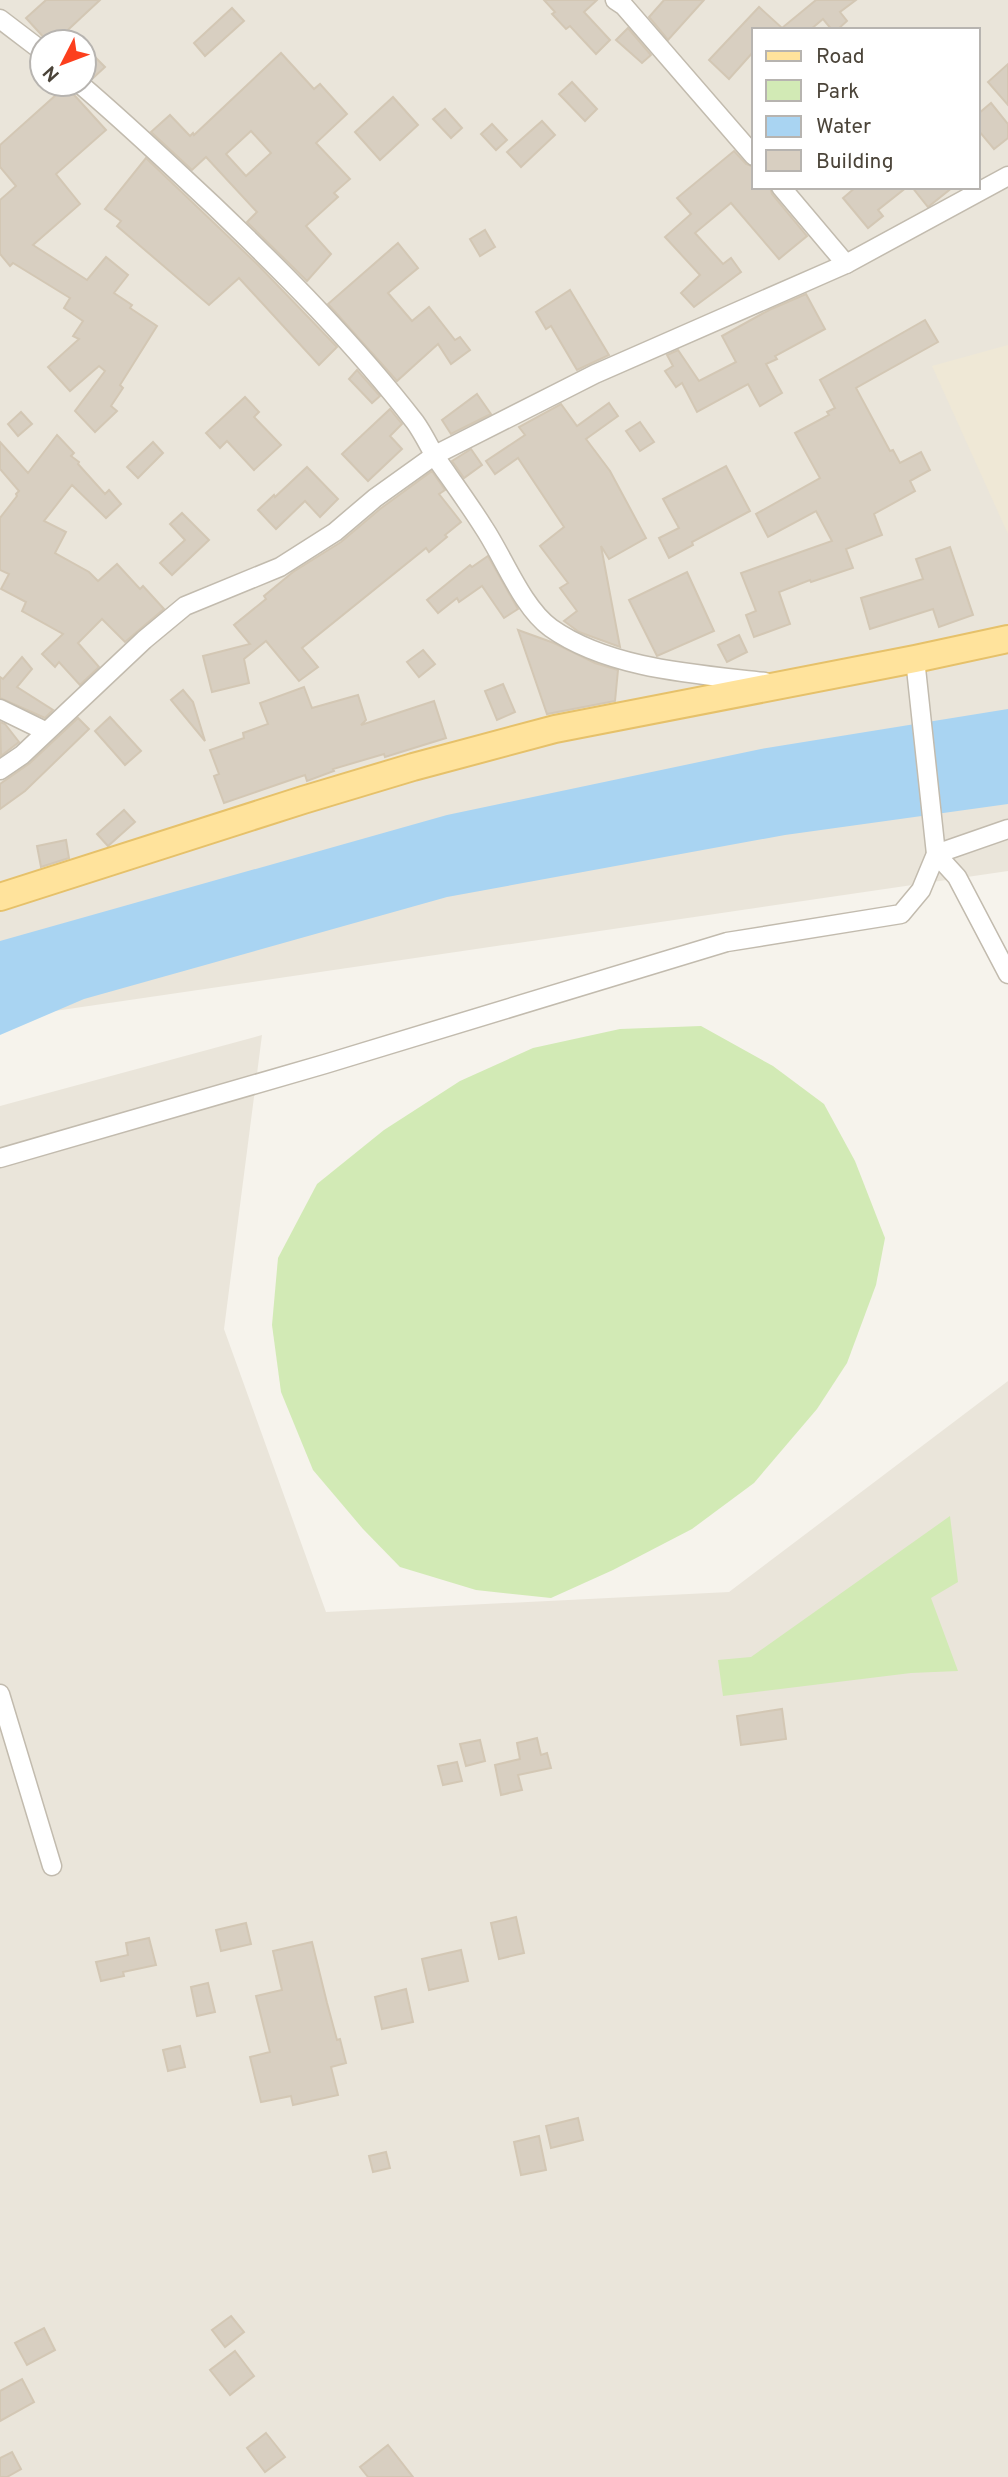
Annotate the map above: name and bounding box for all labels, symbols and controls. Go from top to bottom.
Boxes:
north arrow [28,28,98,98]
legend [752,28,980,189]
text: Road [816,44,865,71]
text: N [38,60,65,86]
text: Park [816,79,859,106]
text: Water [816,114,871,141]
text: Building [816,149,894,176]

